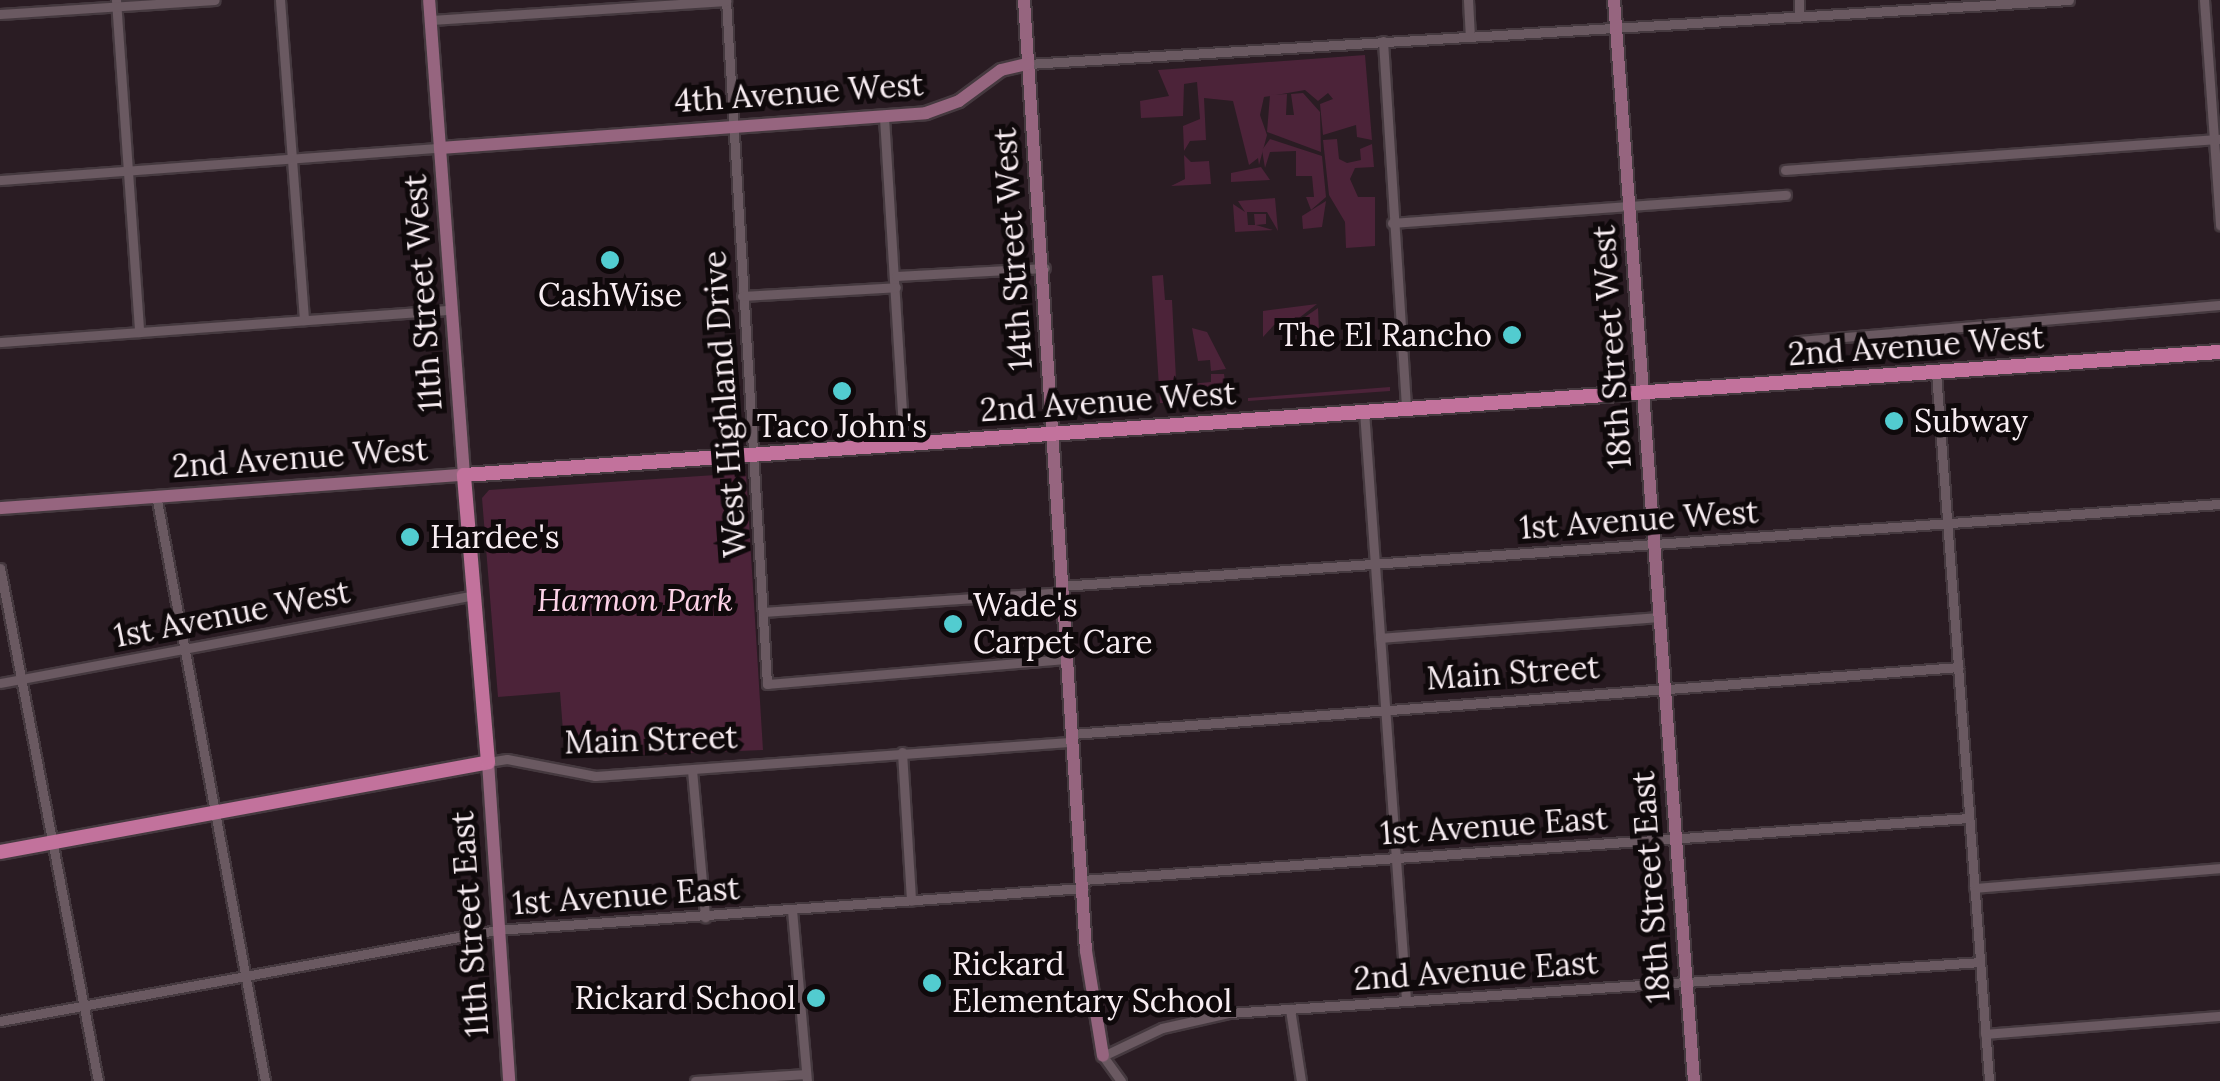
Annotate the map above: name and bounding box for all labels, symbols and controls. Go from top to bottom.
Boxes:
street label: 4th Avenue West [673,65,925,121]
street label: 14th Street West [985,126,1041,372]
street label: 11th Street West [396,173,450,413]
street label: 18th Street West [1584,224,1640,470]
marker: CashWise [599,249,621,271]
street label: West Highland Drive [695,249,755,559]
place label: CashWise [538,276,682,314]
place label: The El Rancho [1279,316,1492,354]
street label: 2nd Avenue West [1787,318,2045,374]
marker: The El Rancho [1501,324,1523,346]
street label: 2nd Avenue West [979,374,1237,430]
marker: Taco John's [831,380,853,402]
place label: Subway [1914,402,2028,440]
place label: Taco John's [757,407,927,445]
marker: Subway [1883,410,1905,432]
street label: 2nd Avenue West [171,430,429,486]
street label: 1st Avenue West [1518,492,1760,548]
place label: Hardee's [430,518,560,556]
marker: Hardee's [399,526,421,548]
street label: 1st Avenue West [111,572,353,656]
park label: Harmon Park [537,581,733,619]
place label: Wade's Carpet Care [973,587,1153,662]
marker: Wade's Carpet Care [942,613,964,635]
street label: Main Street [1425,648,1601,698]
street label: Main Street [564,718,738,762]
street label: 18th Street East [1624,770,1678,1004]
street label: 1st Avenue East [1379,799,1609,853]
street label: 11th Street East [443,810,497,1038]
street label: 1st Avenue East [511,869,741,923]
street label: 2nd Avenue East [1353,943,1599,999]
place label: Rickard Elementary School [952,946,1232,1021]
marker: Rickard Elementary School [921,972,943,994]
place label: Rickard School [575,979,796,1017]
marker: Rickard School [805,987,827,1009]

